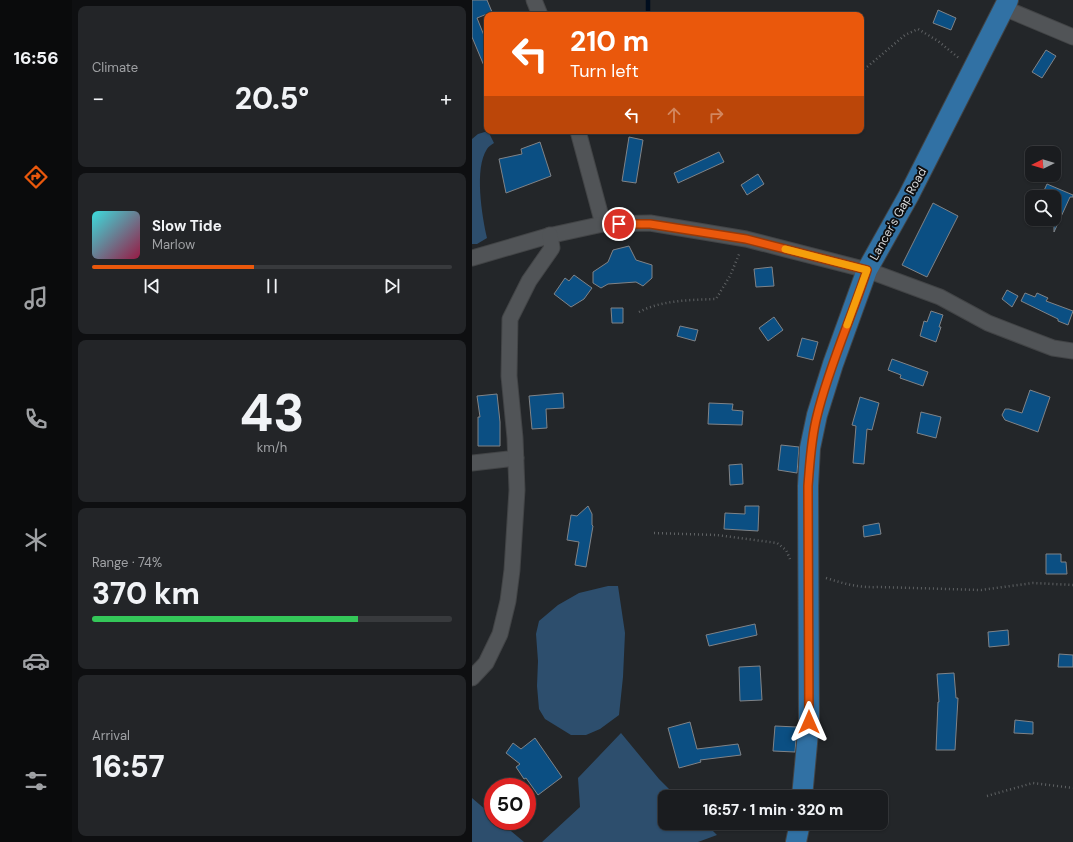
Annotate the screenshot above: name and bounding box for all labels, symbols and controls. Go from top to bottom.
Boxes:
text: 210 m [570,23,649,60]
icon: left [504,28,556,80]
text: 16:56 [13,46,59,70]
text: Climate [92,59,138,76]
text: Turn left [570,59,639,83]
text: 20.5° [235,79,309,118]
text: − [92,84,104,113]
text: + [440,84,452,113]
icon: left [621,104,643,126]
icon: ahead [663,104,685,126]
icon: right [705,104,727,126]
north arrow [1025,146,1061,182]
map controls [1025,146,1061,226]
icon: directions [22,163,50,191]
street label: Lancer's Gap Road [866,165,930,263]
button: search [1025,190,1061,226]
pin [602,207,636,241]
icon: arrive [608,213,630,235]
text: Slow Tide [152,216,222,236]
text: Marlow [152,236,195,253]
icon: previous [141,275,163,297]
icon: pause [261,275,283,297]
icon: next [381,275,403,297]
icon: music [22,284,50,312]
text: 43 [239,379,305,447]
icon: phone [22,405,50,433]
text: km/h [257,439,287,456]
icon: climate [22,526,50,554]
text: Range · 74% [92,554,162,571]
text: 370 km [92,574,200,613]
icon: car [22,647,50,675]
position arrow [788,701,830,743]
text: Arrival [92,727,130,744]
text: 16:57 [92,747,165,786]
icon: filters [22,767,50,795]
speed limit sign: 50 [484,778,536,830]
text: 16:57 · 1 min · 320 m [703,800,843,820]

